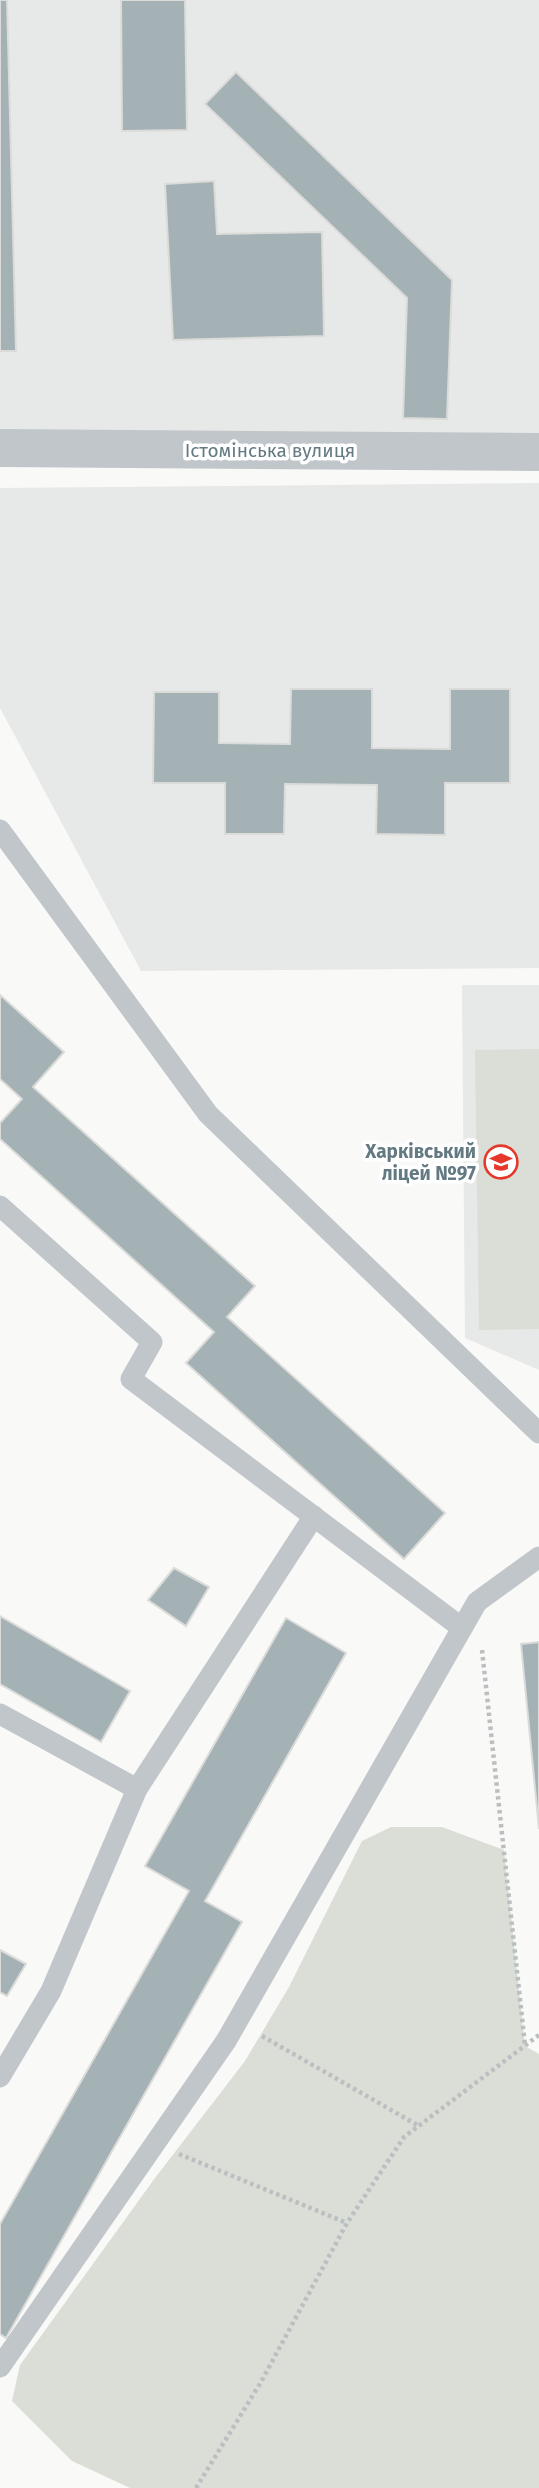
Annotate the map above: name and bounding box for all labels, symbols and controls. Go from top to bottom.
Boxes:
street label: Істомінська вулиця [185,439,355,462]
place label: Харківський ліцей №97 [364,1140,476,1185]
school or university icon: Харківський ліцей №97 [482,1143,520,1181]

